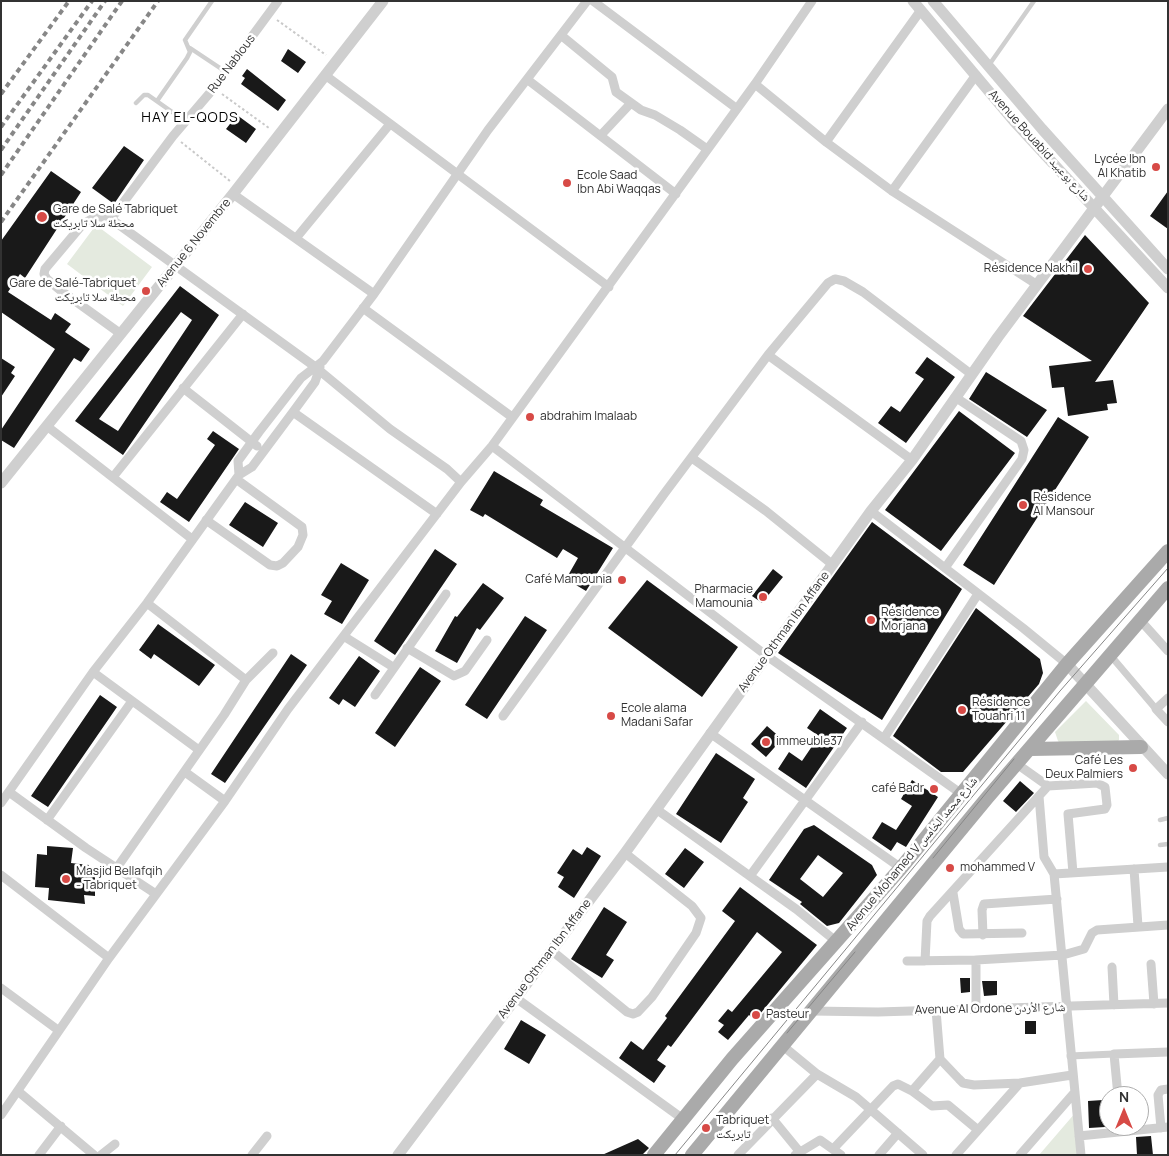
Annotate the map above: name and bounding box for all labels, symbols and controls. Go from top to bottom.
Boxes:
street label: Rue Nablous [205,32,259,96]
street label: Avenue Bouabid شارع بوعبيد [985,87,1093,205]
district label: HAY EL-QODS [139,110,241,126]
place label: Lycée Ibn Al Khatib [1094,153,1146,181]
marker: Lycée Ibn Al Khatib [1150,161,1162,173]
place label: Ecole Saad Ibn Abi Waqqas [577,169,661,197]
marker: Ecole Saad Ibn Abi Waqqas [561,177,573,189]
street label: Avenue 6 Novembre [154,196,234,290]
place label: Gare de Salé Tabriquet محطة سلا تابريكت [53,203,178,231]
marker: Gare de Salé Tabriquet محطة سلا تابريكت [35,210,49,224]
place label: Résidence Nakhil [984,262,1078,276]
marker: Résidence Nakhil [1082,263,1094,275]
place label: Gare de Salé-Tabriquet محطة سلا تابريكت [9,277,136,305]
marker: Gare de Salé-Tabriquet محطة سلا تابريكت [140,285,152,297]
place label: abdrahim lmalaab [540,410,637,424]
marker: abdrahim lmalaab [524,411,536,423]
place label: Résidence Al Mansour [1033,491,1095,519]
marker: Résidence Al Mansour [1017,499,1029,511]
street label: Avenue Othman Ibn Affane [735,569,833,695]
place label: Café Mamounia [525,573,612,587]
marker: Café Mamounia [616,574,628,586]
place label: Pharmacie Mamounia [695,583,753,611]
marker: Pharmacie Mamounia [757,591,769,603]
place label: Résidence Morjana [881,606,939,634]
marker: Résidence Morjana [865,614,877,626]
place label: Résidence Touahri 11 [972,696,1030,724]
place label: Ecole alama Madani Safar [621,702,693,730]
marker: Résidence Touahri 11 [956,704,968,716]
marker: Ecole alama Madani Safar [605,710,617,722]
place label: immeuble37 [776,735,843,749]
marker: immeuble37 [760,736,772,748]
place label: Café Les Deux Palmiers [1045,754,1123,782]
marker: Café Les Deux Palmiers [1127,762,1139,774]
street label: Avenue Mohamed V شارع محمد الخامس [843,774,981,934]
place label: café Badr [872,782,924,796]
marker: café Badr [928,783,940,795]
place label: mohammed V [960,861,1035,875]
marker: mohammed V [944,862,956,874]
place label: Masjid Bellafqih - Tabriquet [76,865,162,893]
marker: Masjid Bellafqih - Tabriquet [60,873,72,885]
street label: Avenue Othman Ibn Affane [495,896,595,1022]
street label: Avenue Al Ordone شارع الأردن [914,1000,1066,1018]
place label: Pasteur [766,1008,809,1022]
marker: Pasteur [750,1009,762,1021]
north arrow [1099,1086,1149,1136]
text: N [1119,1087,1129,1106]
place label: Tabriquet تابريكت [716,1114,769,1142]
marker: Tabriquet تابريكت [700,1122,712,1134]

